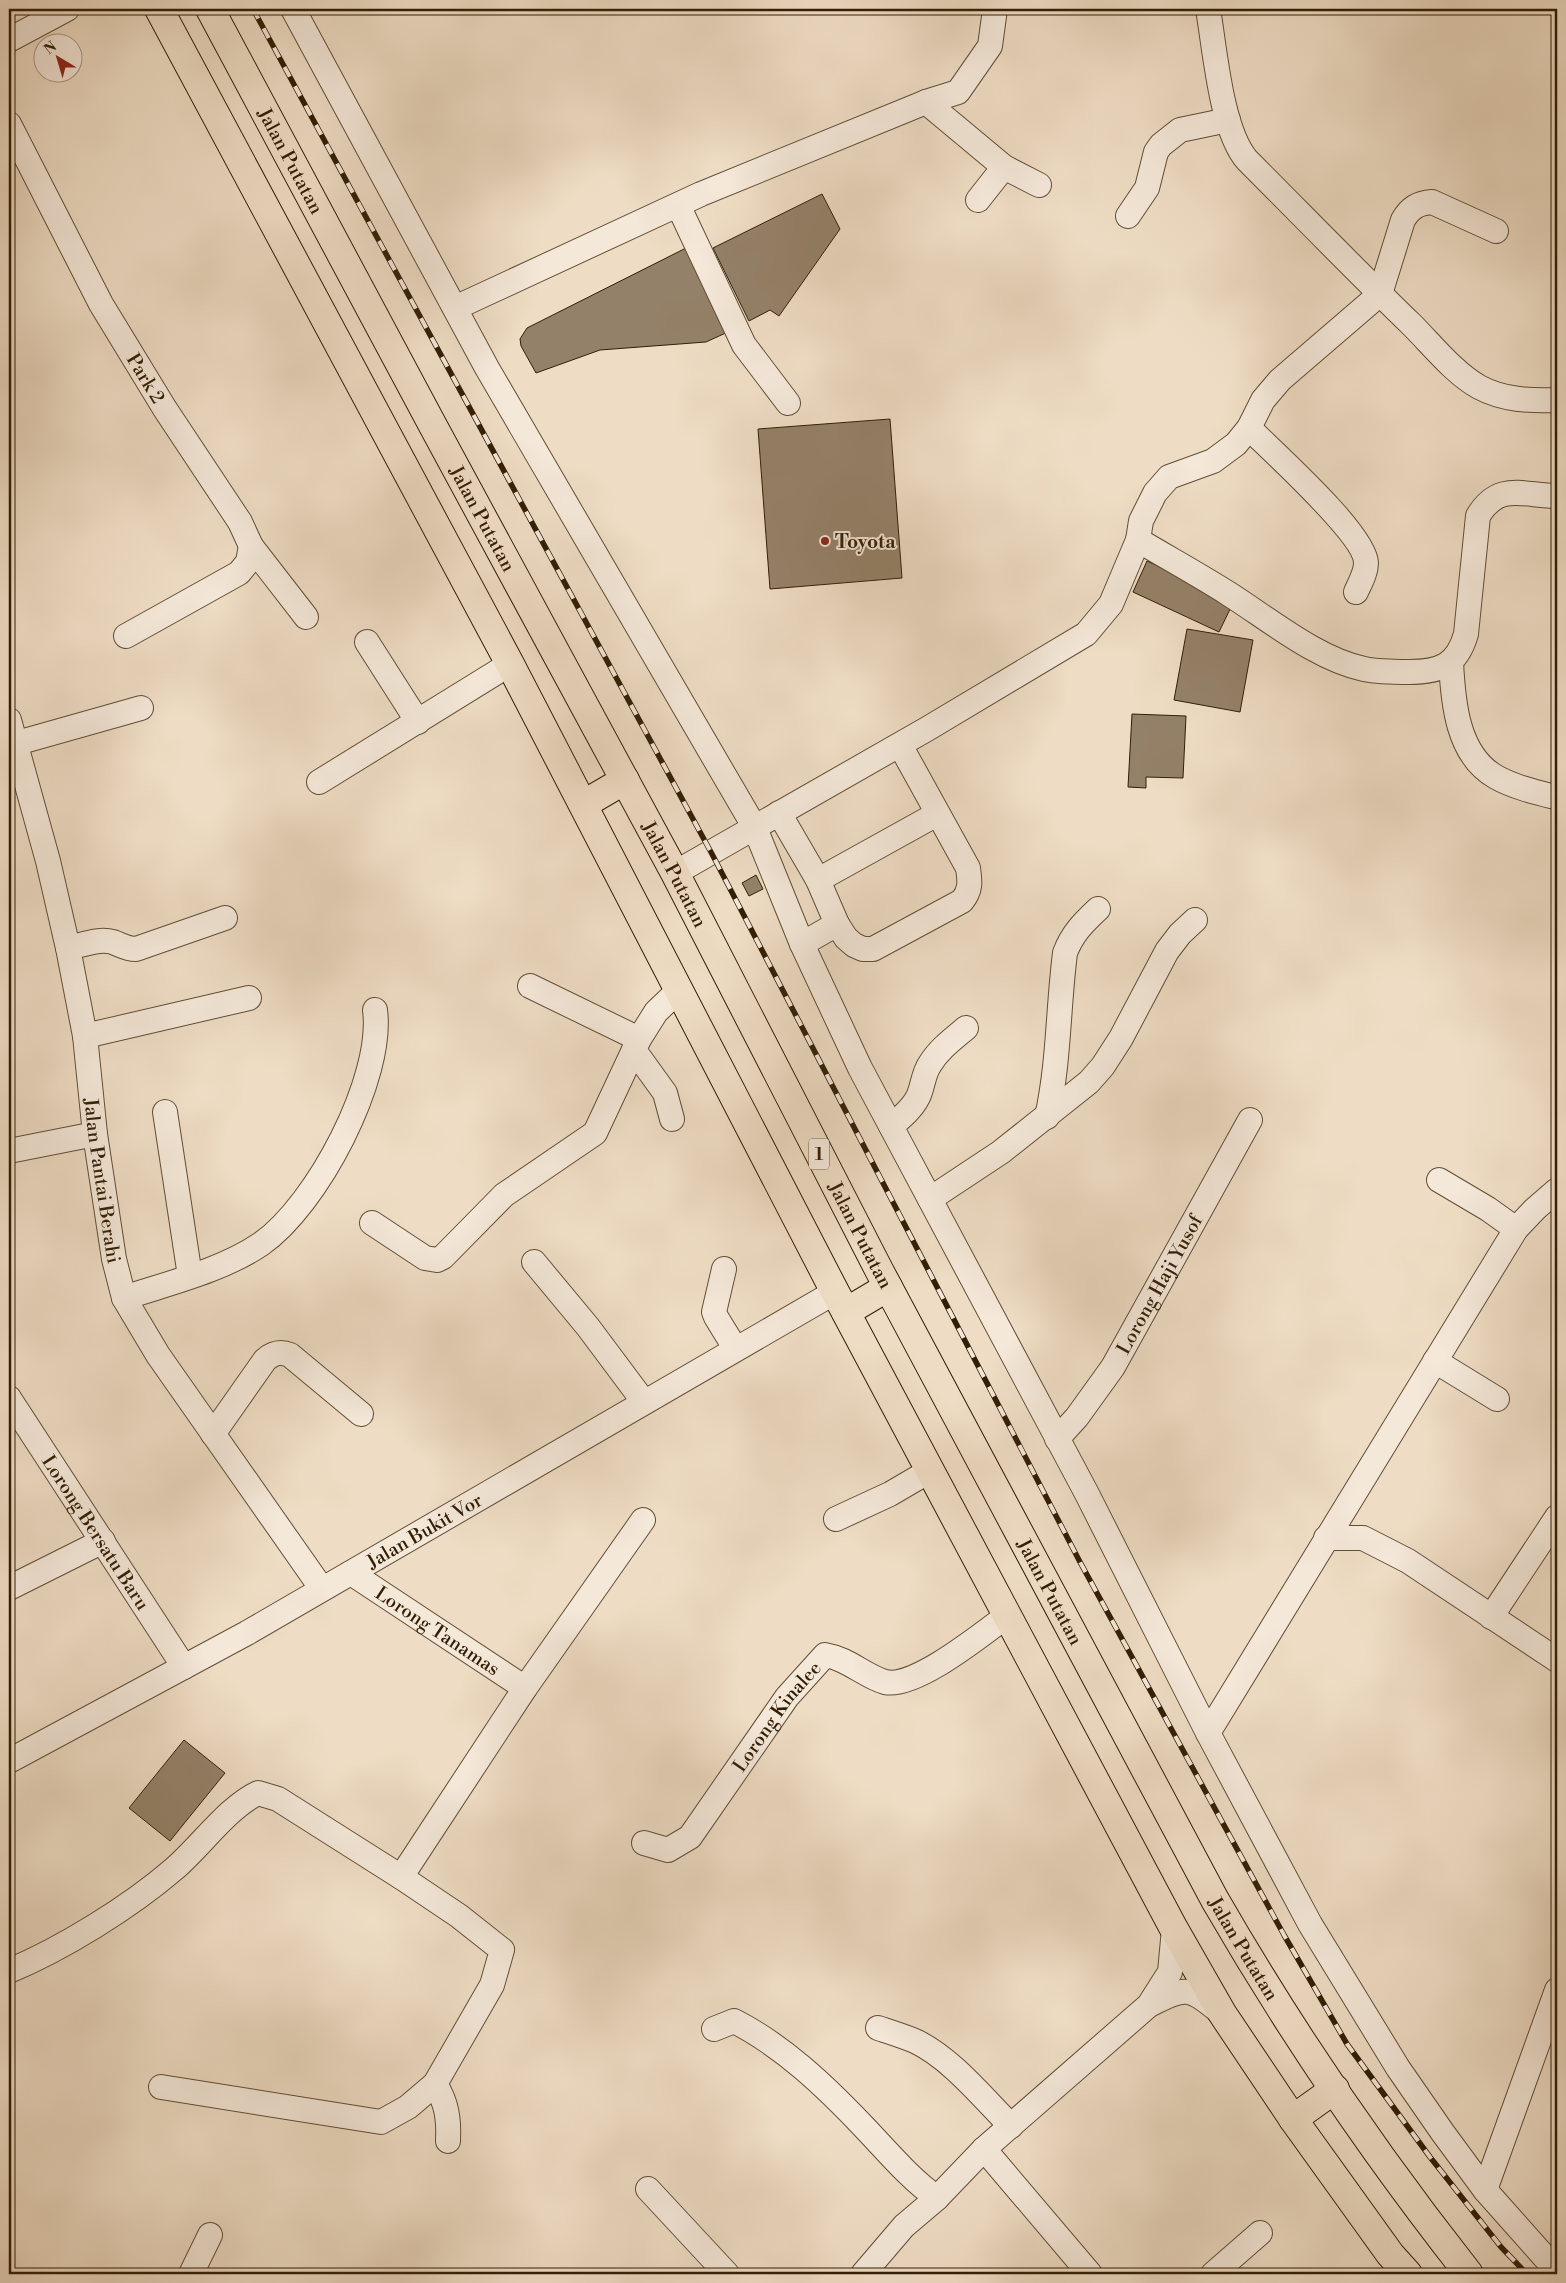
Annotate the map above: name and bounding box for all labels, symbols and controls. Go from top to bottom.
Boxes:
north arrow [32,32,82,82]
text: N [41,38,61,59]
street label: Jalan Putatan [252,103,328,218]
street label: Park 2 [121,349,170,408]
street label: Jalan Putatan [443,461,521,576]
place label: Toyota [835,530,896,554]
marker: Toyota [819,535,831,547]
street label: Jalan Putatan [636,816,712,932]
street label: Jalan Pantai Berahi [78,1096,126,1266]
road number: 1 [809,1138,829,1170]
street label: Jalan Putatan [822,1177,898,1293]
street label: Lorong Haji Yusof [1111,1210,1209,1359]
street label: Lorong Bersatu Baru [36,1451,155,1615]
street label: Jalan Bukit Vor [362,1488,487,1575]
street label: Jalan Putatan [1011,1534,1088,1649]
street label: Lorong Tanamas [370,1581,504,1681]
street label: Lorong Kinalee [728,1657,827,1777]
street label: Jalan Putatan [1202,1892,1284,2005]

